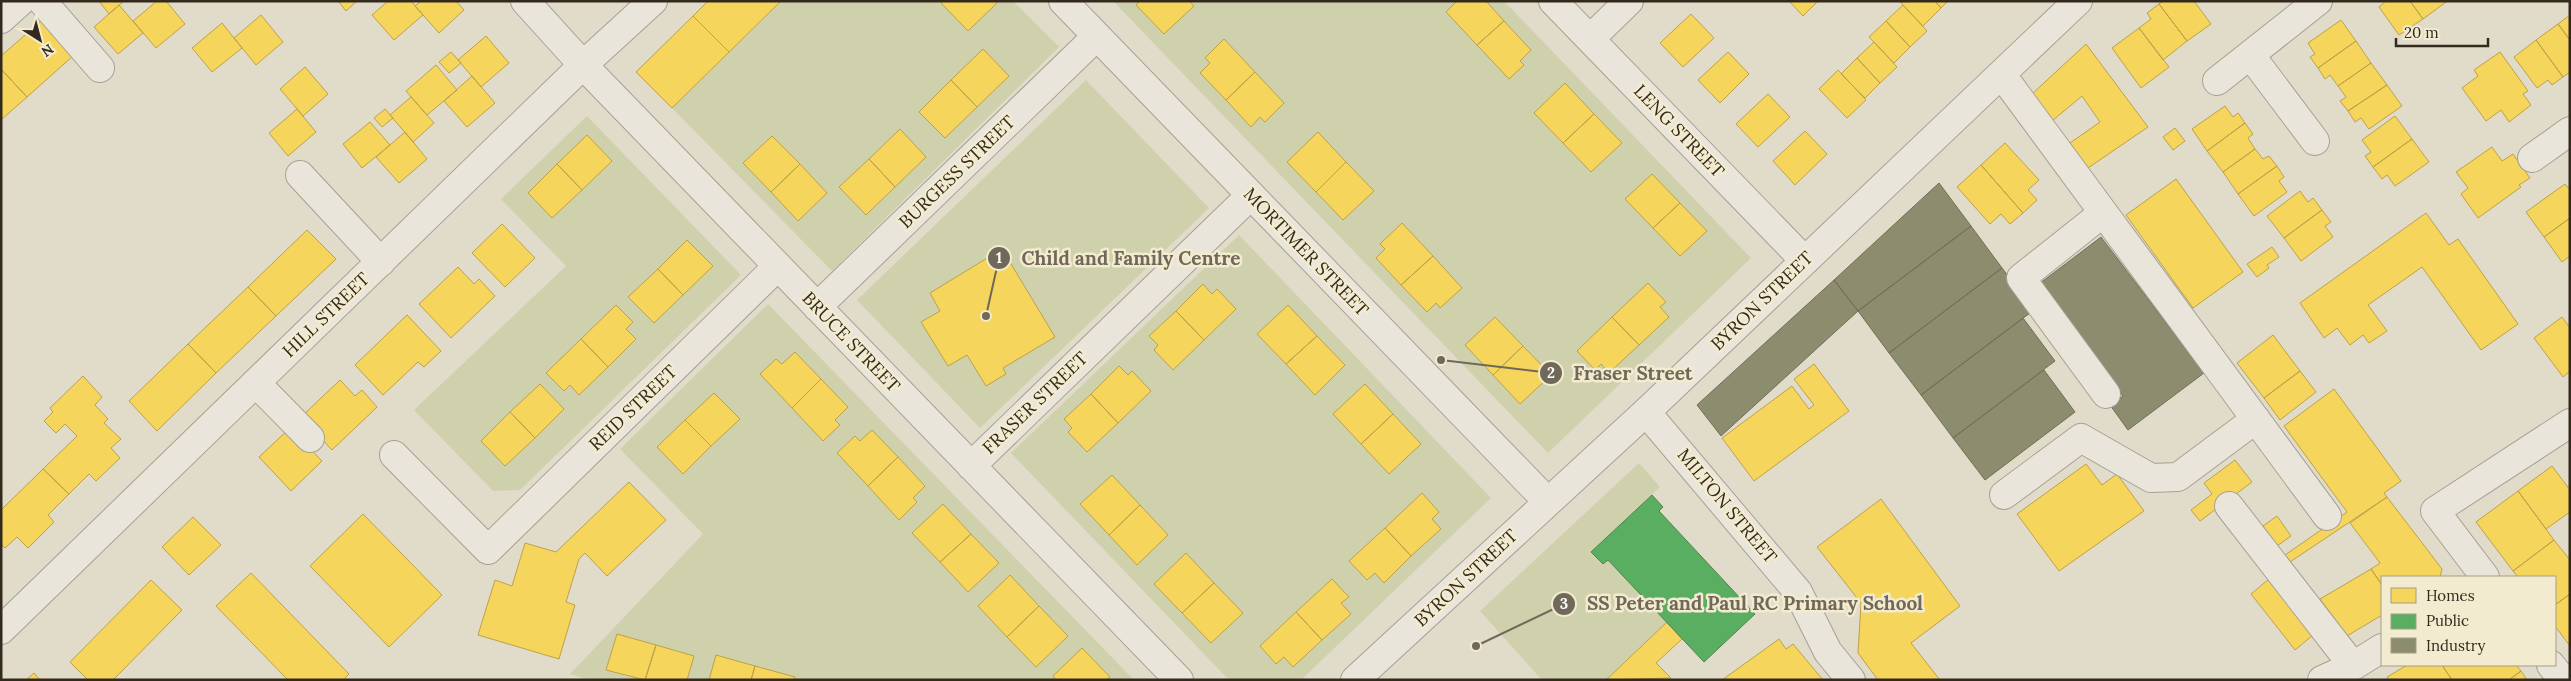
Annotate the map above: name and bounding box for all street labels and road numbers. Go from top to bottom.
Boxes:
street label: LENG STREET [1629,79,1730,182]
street label: BURGESS STREET [894,110,1020,233]
street label: MORTIMER STREET [1239,182,1374,321]
street label: BYRON STREET [1706,246,1818,355]
street label: HILL STREET [277,267,374,362]
street label: BRUCE STREET [798,287,905,397]
street label: FRASER STREET [977,346,1093,459]
street label: REID STREET [584,360,682,455]
street label: MILTON STREET [1673,444,1782,568]
street label: BYRON STREET [1409,524,1522,631]

